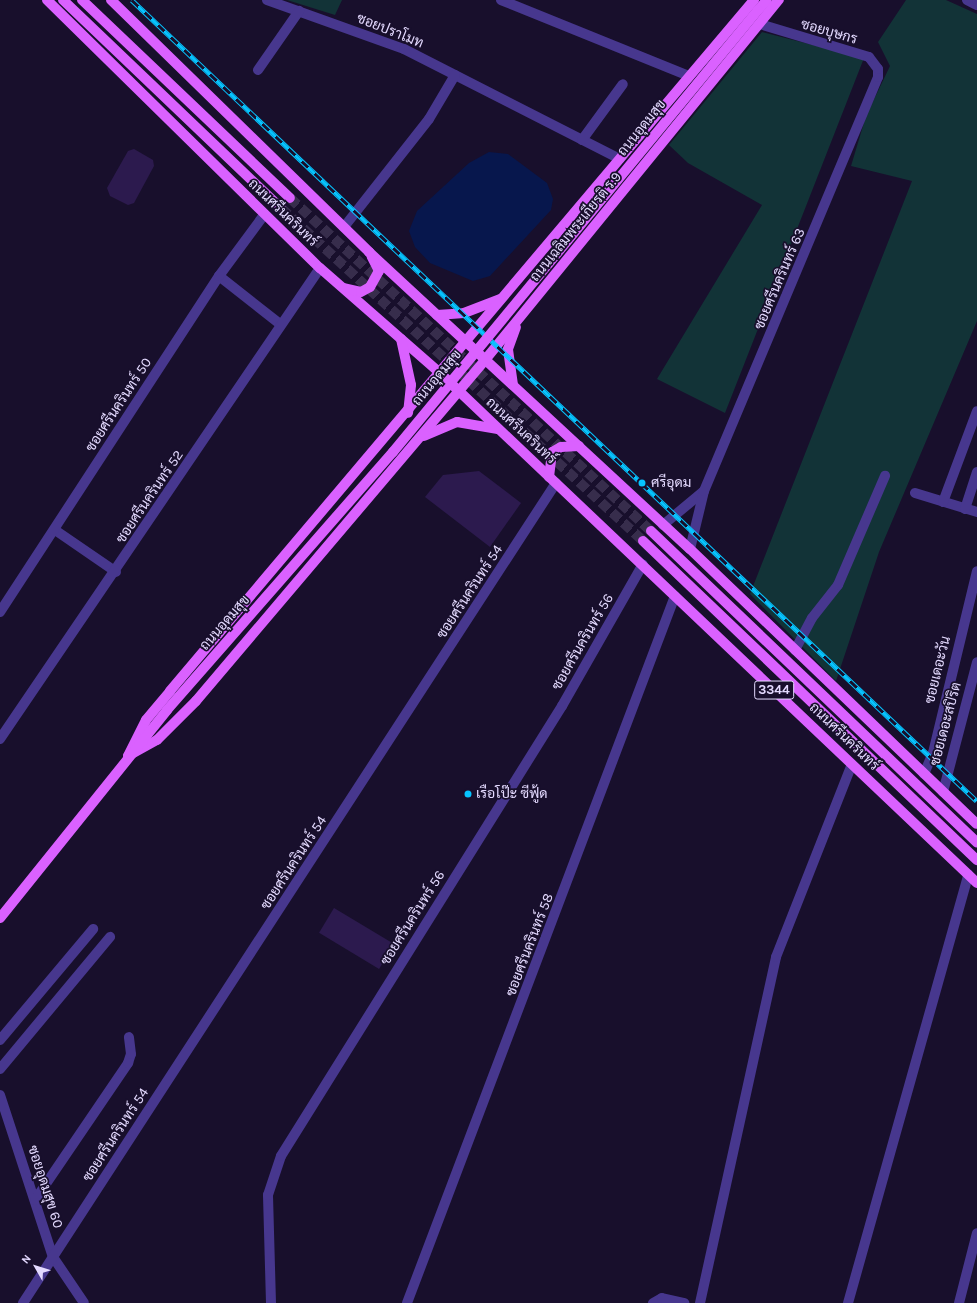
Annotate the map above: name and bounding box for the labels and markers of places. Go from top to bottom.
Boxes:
place label: ศรีอุดม [651,475,691,491]
marker: ศรีอุดม [636,477,648,489]
place label: เรือโป๊ะ ซีฟู้ด [476,786,548,802]
marker: เรือโป๊ะ ซีฟู้ด [463,789,473,799]

